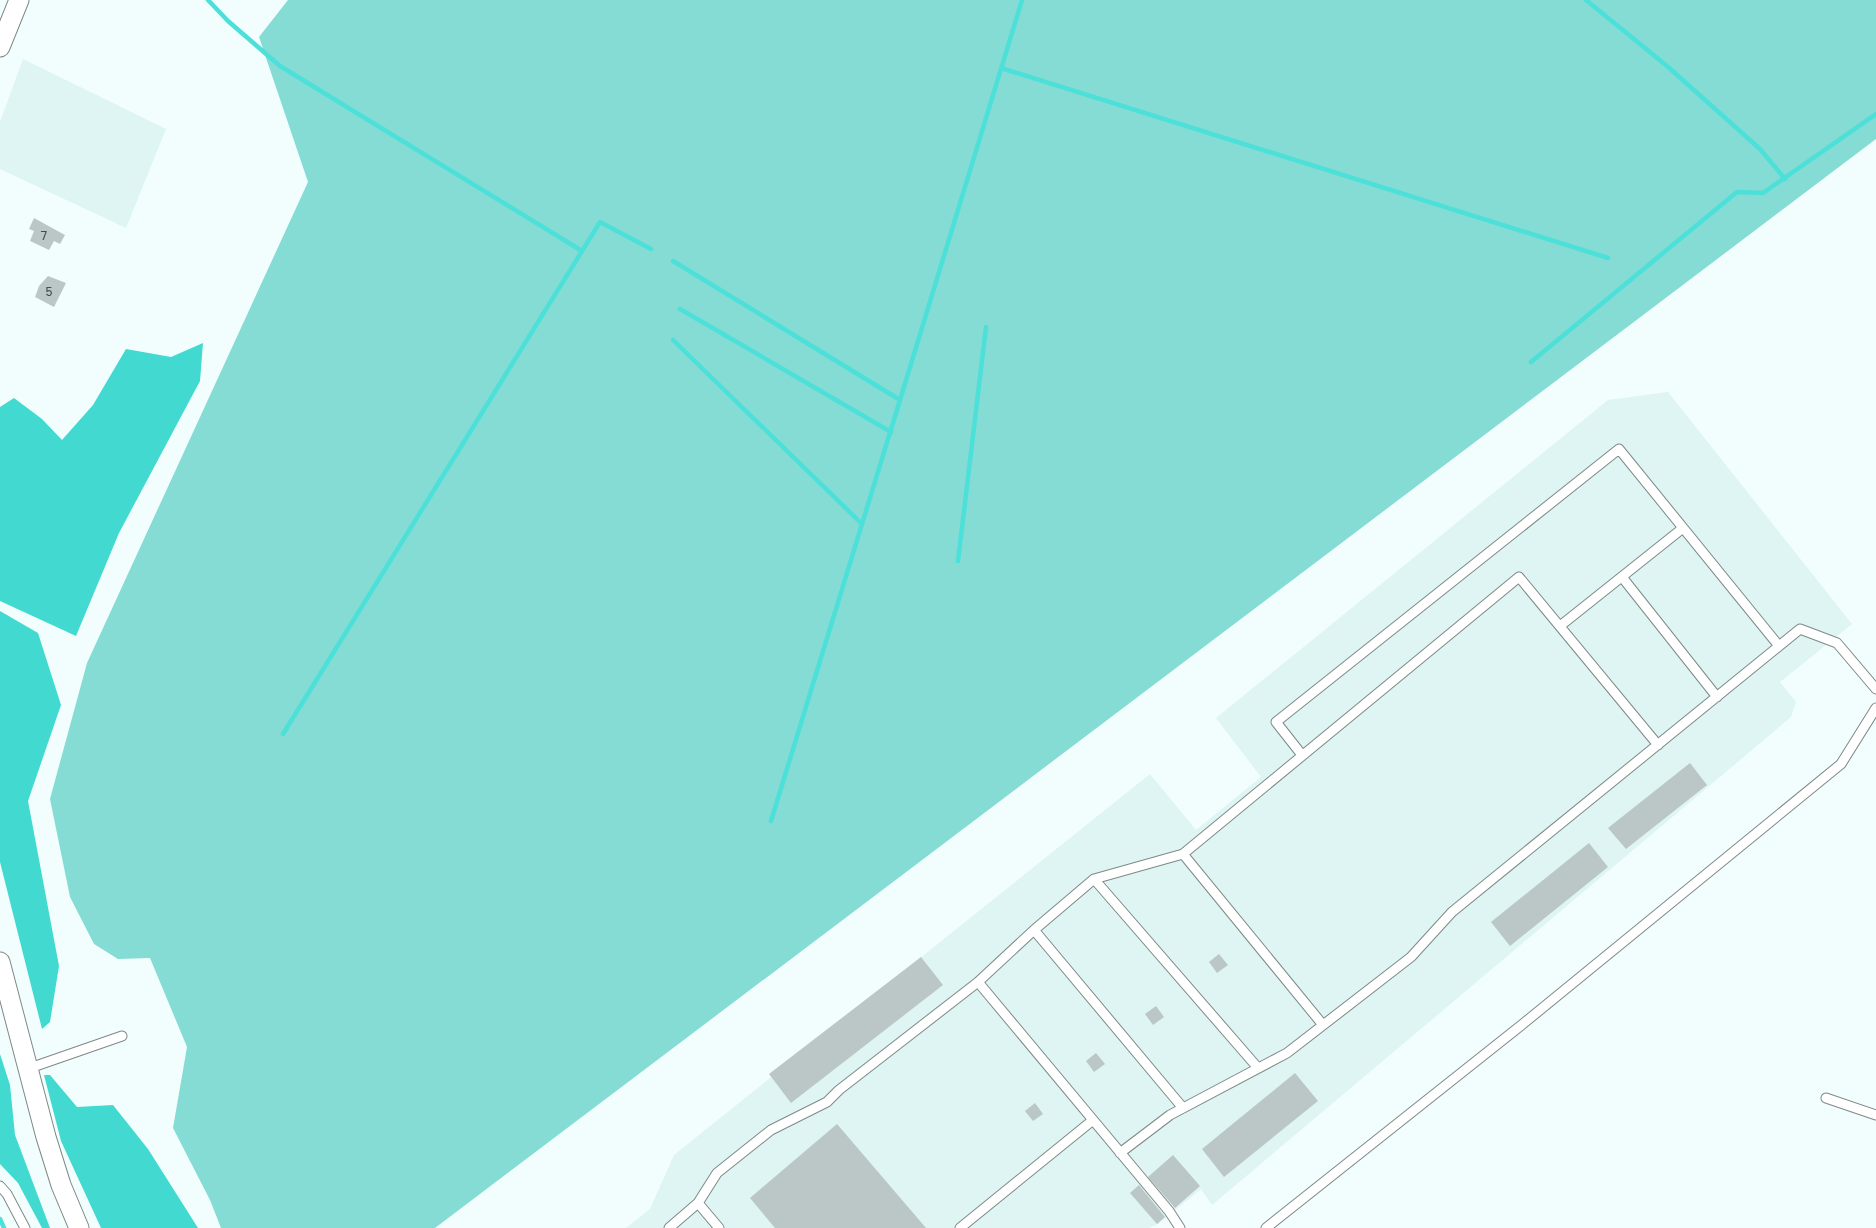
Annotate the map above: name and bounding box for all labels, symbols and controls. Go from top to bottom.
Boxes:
house number: 7 [41,228,47,243]
house number: 5 [46,284,53,299]

